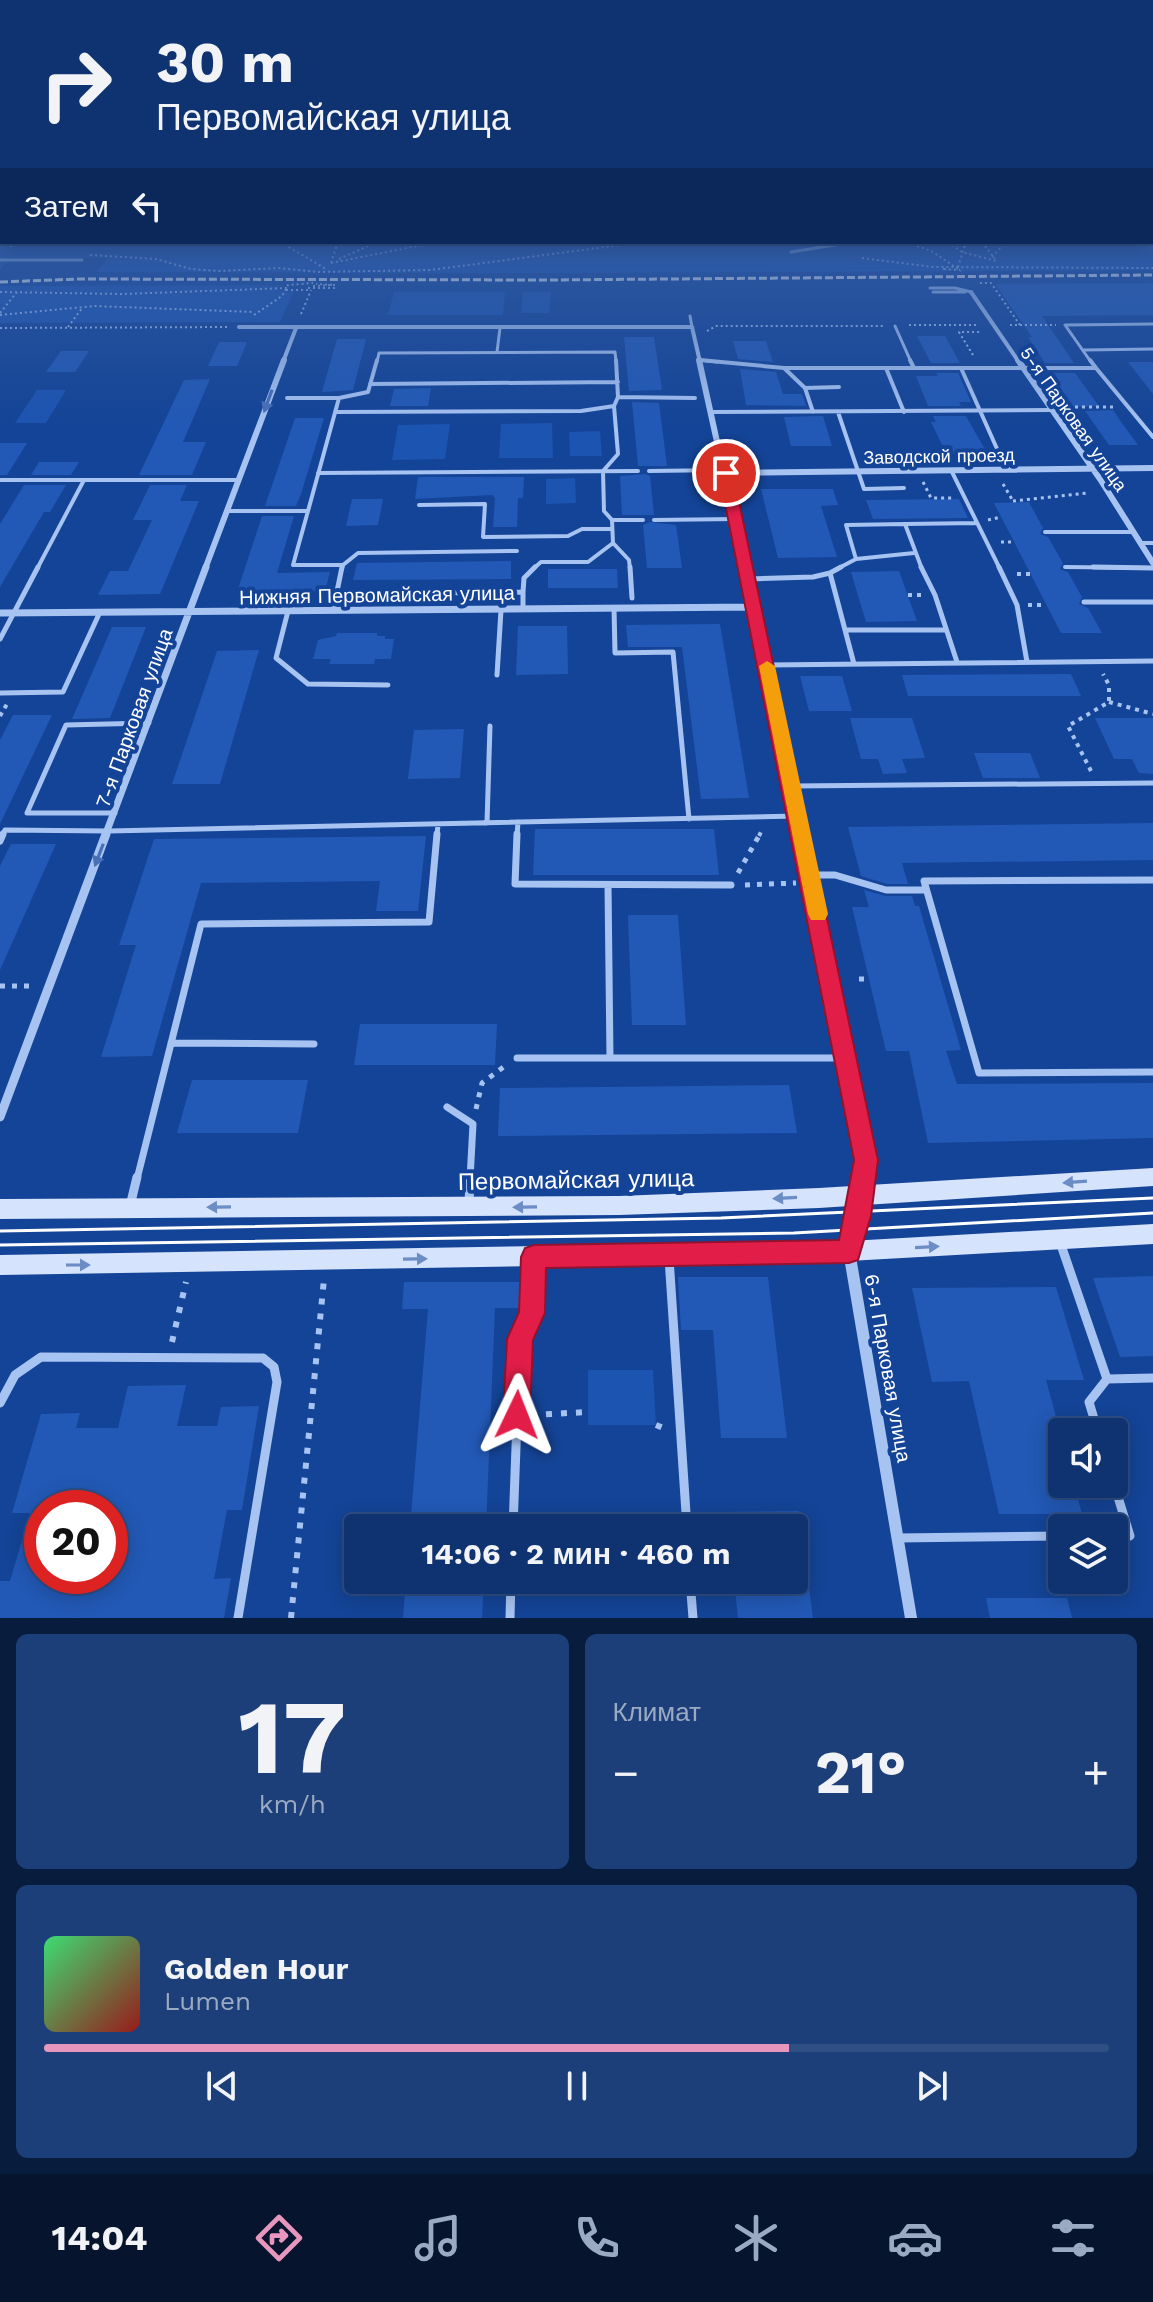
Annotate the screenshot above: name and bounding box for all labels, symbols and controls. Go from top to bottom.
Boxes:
text: 30 m [156,30,294,96]
icon: right [24,32,128,136]
text: Первомайская улица [156,97,511,139]
icon: left [125,184,169,228]
text: Затем [24,189,109,224]
street label: 5-я Парковая улица [1016,343,1132,496]
one-way arrow [262,389,274,413]
pin [692,439,760,507]
street label: Заводской проезд [863,444,1015,468]
icon: arrive [704,451,748,495]
street label: Нижняя Первомайская улица [239,581,516,609]
street label: 7-я Парковая улица [90,624,178,811]
one-way arrow [93,843,106,867]
street label: Первомайская улица [457,1164,695,1196]
one-way arrow [1062,1175,1087,1188]
one-way arrow [772,1192,797,1205]
one-way arrow [512,1200,537,1213]
one-way arrow [206,1201,231,1213]
one-way arrow [915,1240,940,1253]
one-way arrow [403,1252,428,1265]
one-way arrow [66,1259,91,1271]
street label: 6-я Парковая улица [860,1272,917,1465]
position arrow [475,1373,559,1457]
map controls [1048,1418,1128,1594]
button: sound [1048,1418,1128,1498]
speed limit sign: 20 [24,1490,128,1594]
button: layers [1048,1514,1128,1594]
text: 14:06 · 2 мин · 460 m [421,1536,731,1571]
text: 17 [238,1676,346,1798]
text: Климат [613,1697,701,1727]
text: 21° [815,1737,906,1808]
text: − [613,1747,639,1799]
text: + [1082,1747,1109,1799]
text: km/h [259,1789,326,1819]
text: Golden Hour [164,1951,348,1986]
text: Lumen [164,1986,251,2016]
icon: previous [200,2064,244,2108]
icon: pause [555,2064,599,2108]
icon: next [910,2064,954,2108]
icon: directions [251,2210,307,2266]
icon: music [410,2210,466,2266]
icon: phone [569,2210,625,2266]
icon: climate [728,2210,784,2266]
icon: car [887,2210,943,2266]
icon: filters [1045,2210,1101,2266]
text: 14:04 [51,2217,148,2259]

